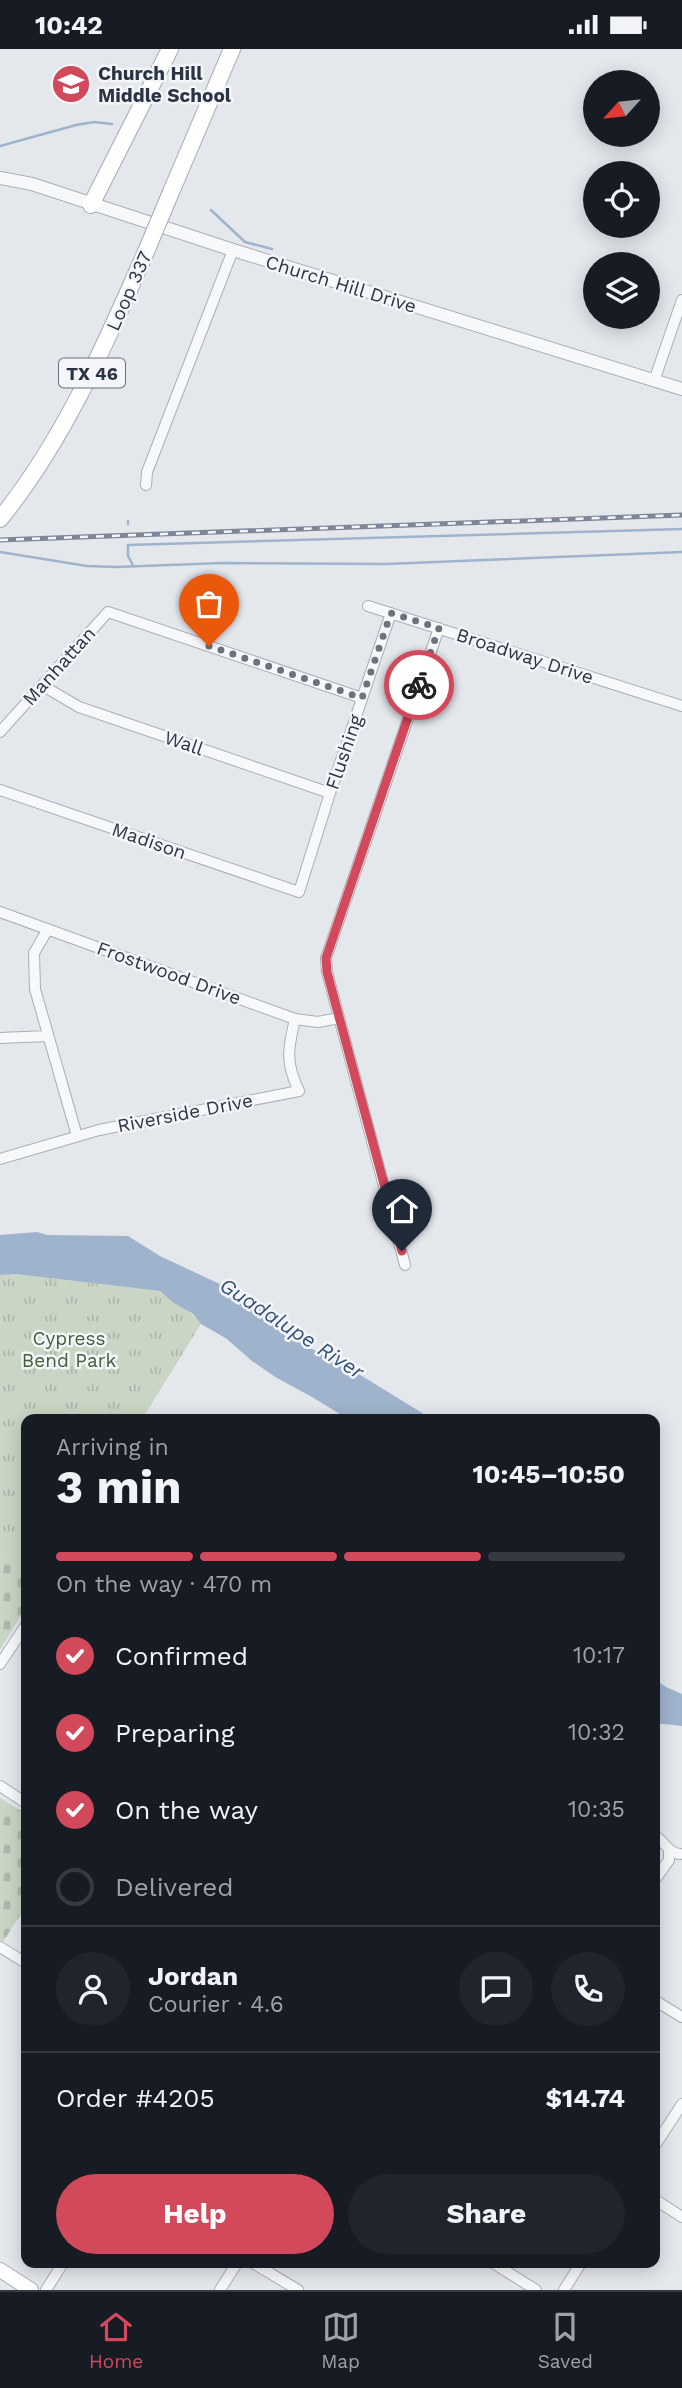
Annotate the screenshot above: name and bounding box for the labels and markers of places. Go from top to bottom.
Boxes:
place label: Church Hill Middle School [98,62,232,107]
school or university icon: Church Hill Middle School [50,63,92,105]
pin [179,574,239,646]
pin [372,1179,432,1251]

